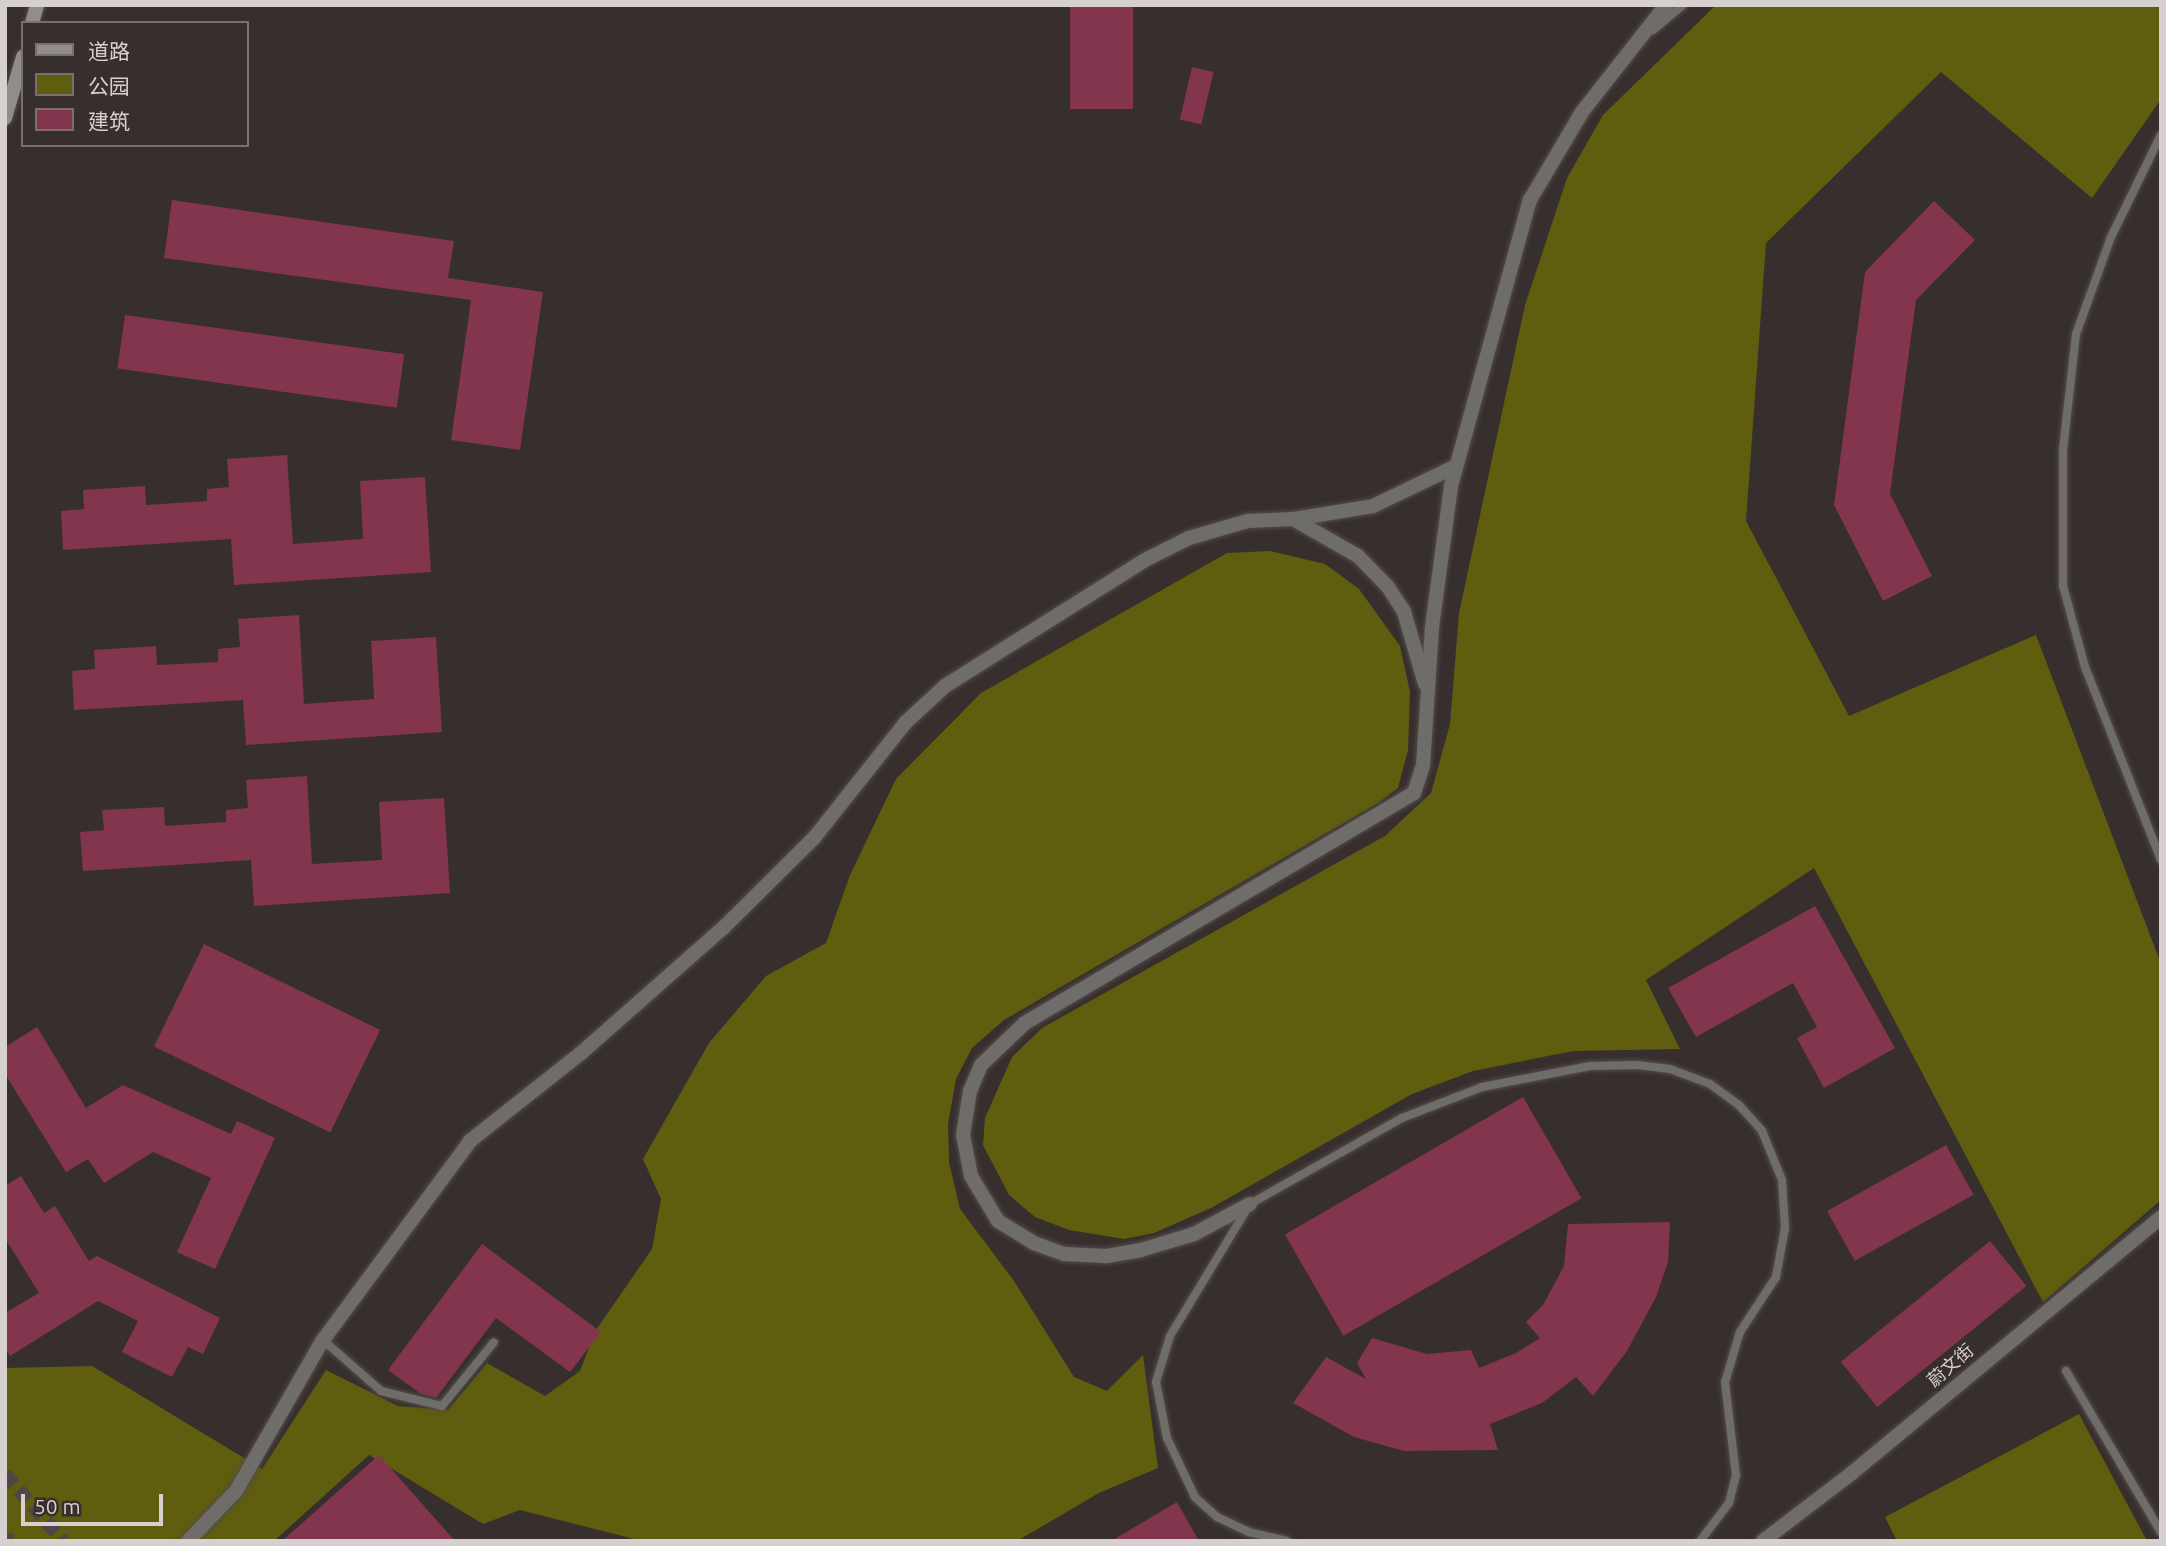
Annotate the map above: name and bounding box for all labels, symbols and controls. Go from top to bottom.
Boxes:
legend [21,21,248,147]
text: 道路 [88,39,130,63]
text: 公园 [88,74,130,98]
text: 建筑 [88,109,130,133]
street label: 蔚文街 [1923,1339,1977,1391]
scale bar [24,1480,166,1524]
text: 50 m [34,1494,81,1518]

